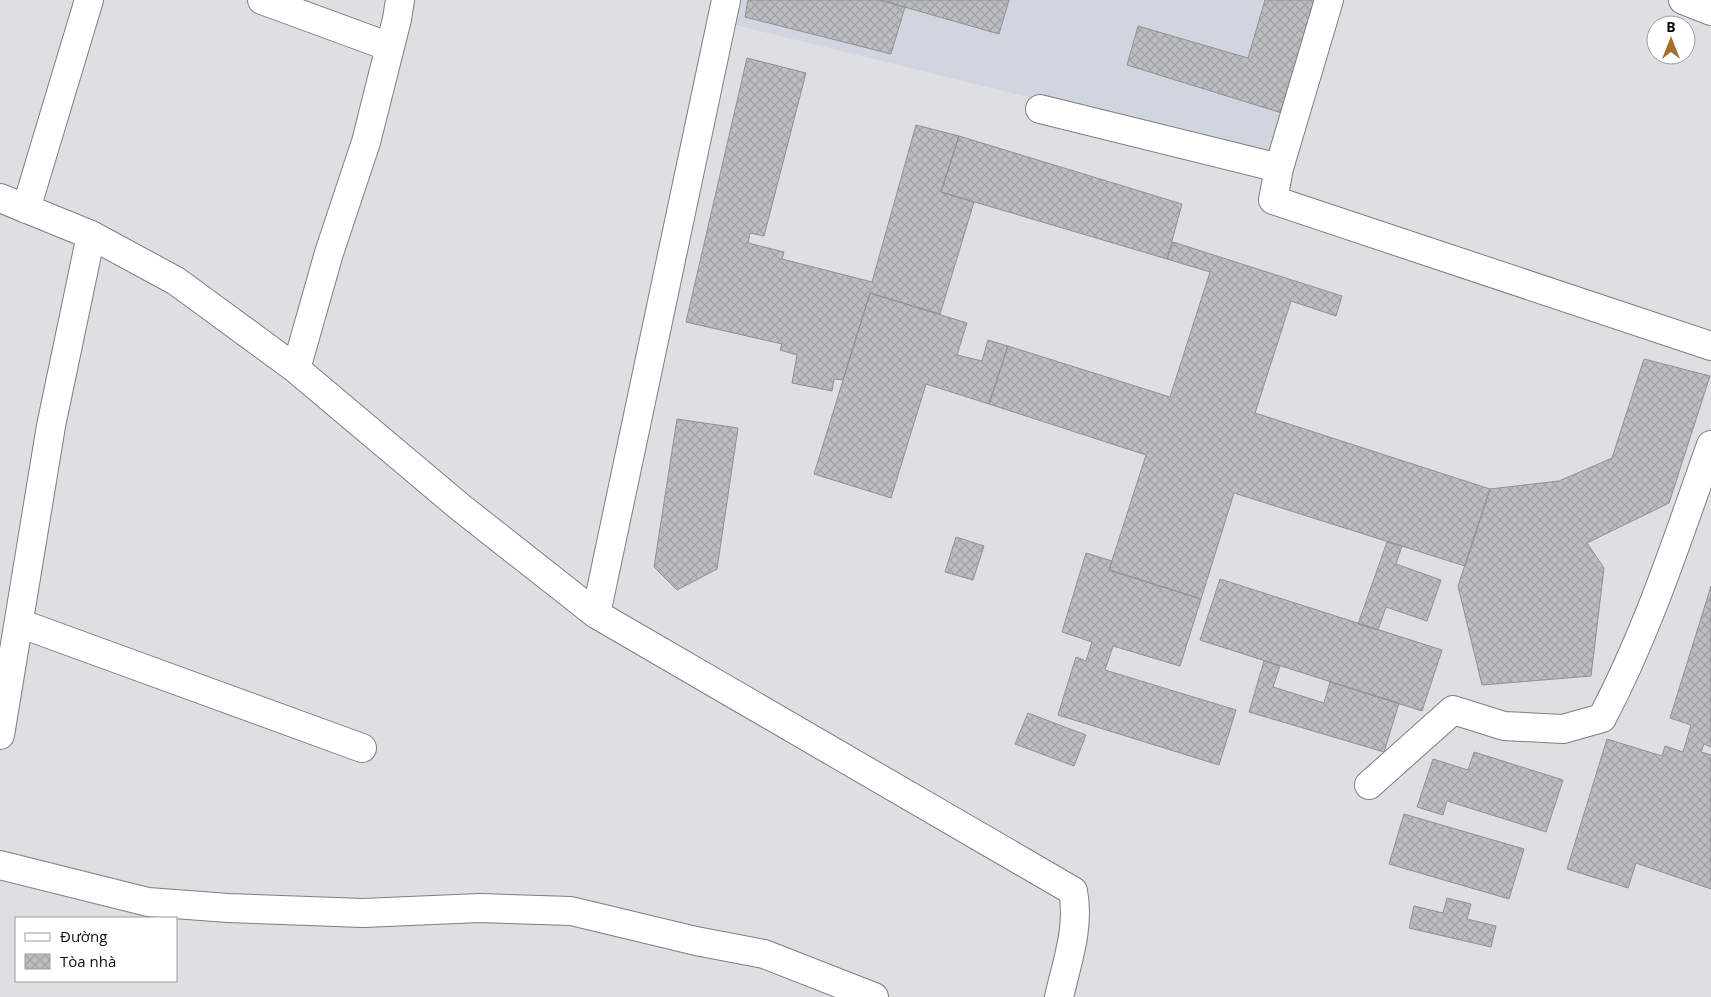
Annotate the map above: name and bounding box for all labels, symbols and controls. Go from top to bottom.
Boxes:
north arrow [1646,15,1696,65]
text: B [1666,17,1676,36]
legend [15,917,178,982]
text: Đường [60,926,107,946]
text: Tòa nhà [60,951,116,971]

